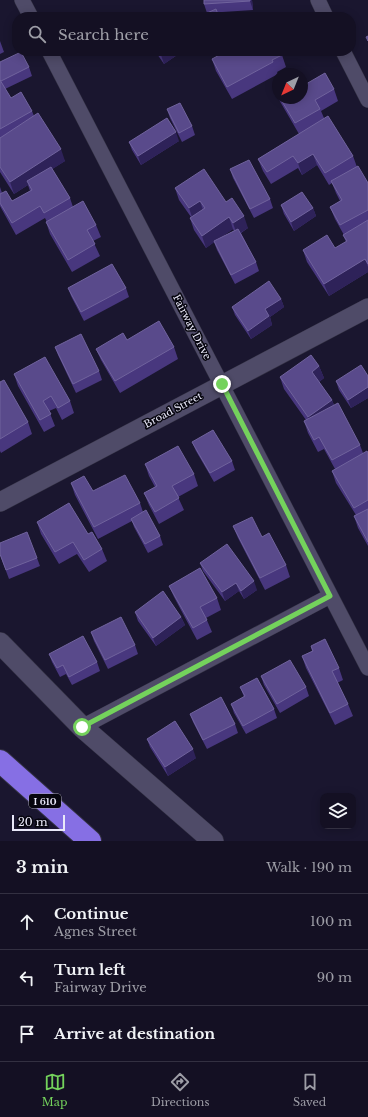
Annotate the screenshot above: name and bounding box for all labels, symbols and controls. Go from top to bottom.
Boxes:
search box [12,12,356,56]
icon: search [26,23,48,45]
text: Search here [58,25,149,44]
north arrow [272,68,308,104]
street label: Fairway Drive [170,292,214,362]
route end [213,375,231,393]
street label: Broad Street [142,389,205,431]
route start [73,718,91,736]
map controls [320,793,356,829]
button: layers [320,793,356,829]
road number: I 610 [29,794,61,808]
scale bar [12,813,65,832]
text: 20 m [18,815,48,829]
text: 3 min [16,857,69,878]
text: Walk · 190 m [266,859,352,876]
text: Continue [54,904,129,923]
icon: ahead [16,911,38,933]
text: 100 m [310,913,352,930]
text: Agnes Street [54,923,137,940]
text: Turn left [54,960,125,979]
icon: left [16,967,38,989]
text: 90 m [317,969,352,986]
text: Fairway Drive [54,979,147,996]
icon: arrive [16,1023,38,1045]
text: Arrive at destination [54,1024,215,1043]
tab: Map [42,1071,67,1109]
tab: Directions [151,1071,209,1109]
tab: Saved [293,1071,326,1109]

